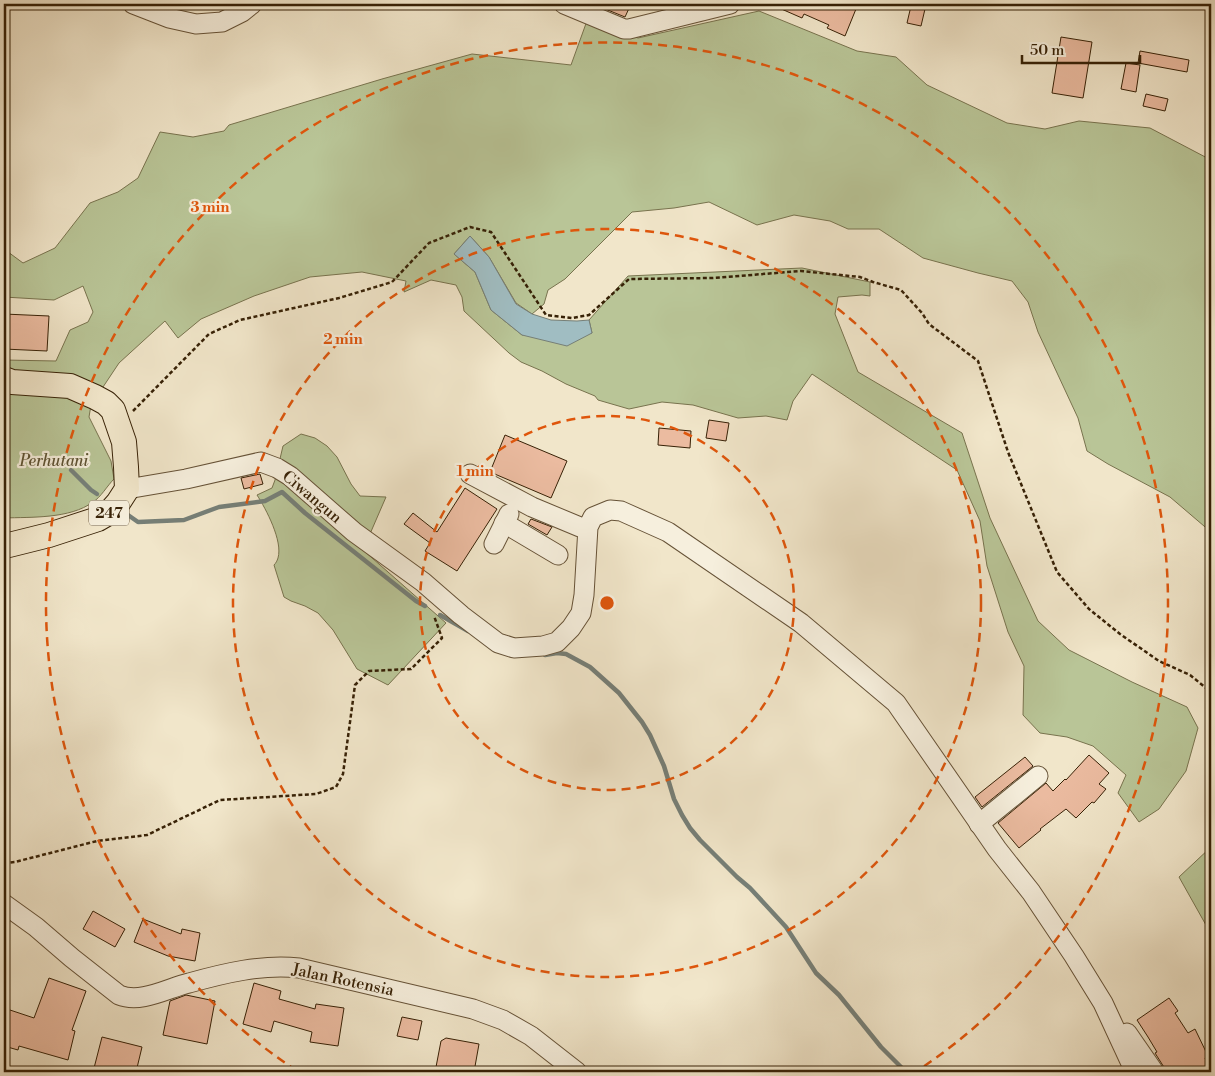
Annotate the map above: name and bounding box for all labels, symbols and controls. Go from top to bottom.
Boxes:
scale bar [1022,32,1140,64]
text: 50 m [1030,41,1064,60]
text: 3 min [190,198,230,217]
text: 2 min [323,330,363,349]
park label: Perhutani [18,451,89,471]
text: 1 min [456,462,494,481]
street label: Ciwangun [278,466,346,528]
road number: 247 [89,500,129,526]
centre of rings [598,594,616,612]
street label: Jalan Rotensia [289,959,397,1001]

